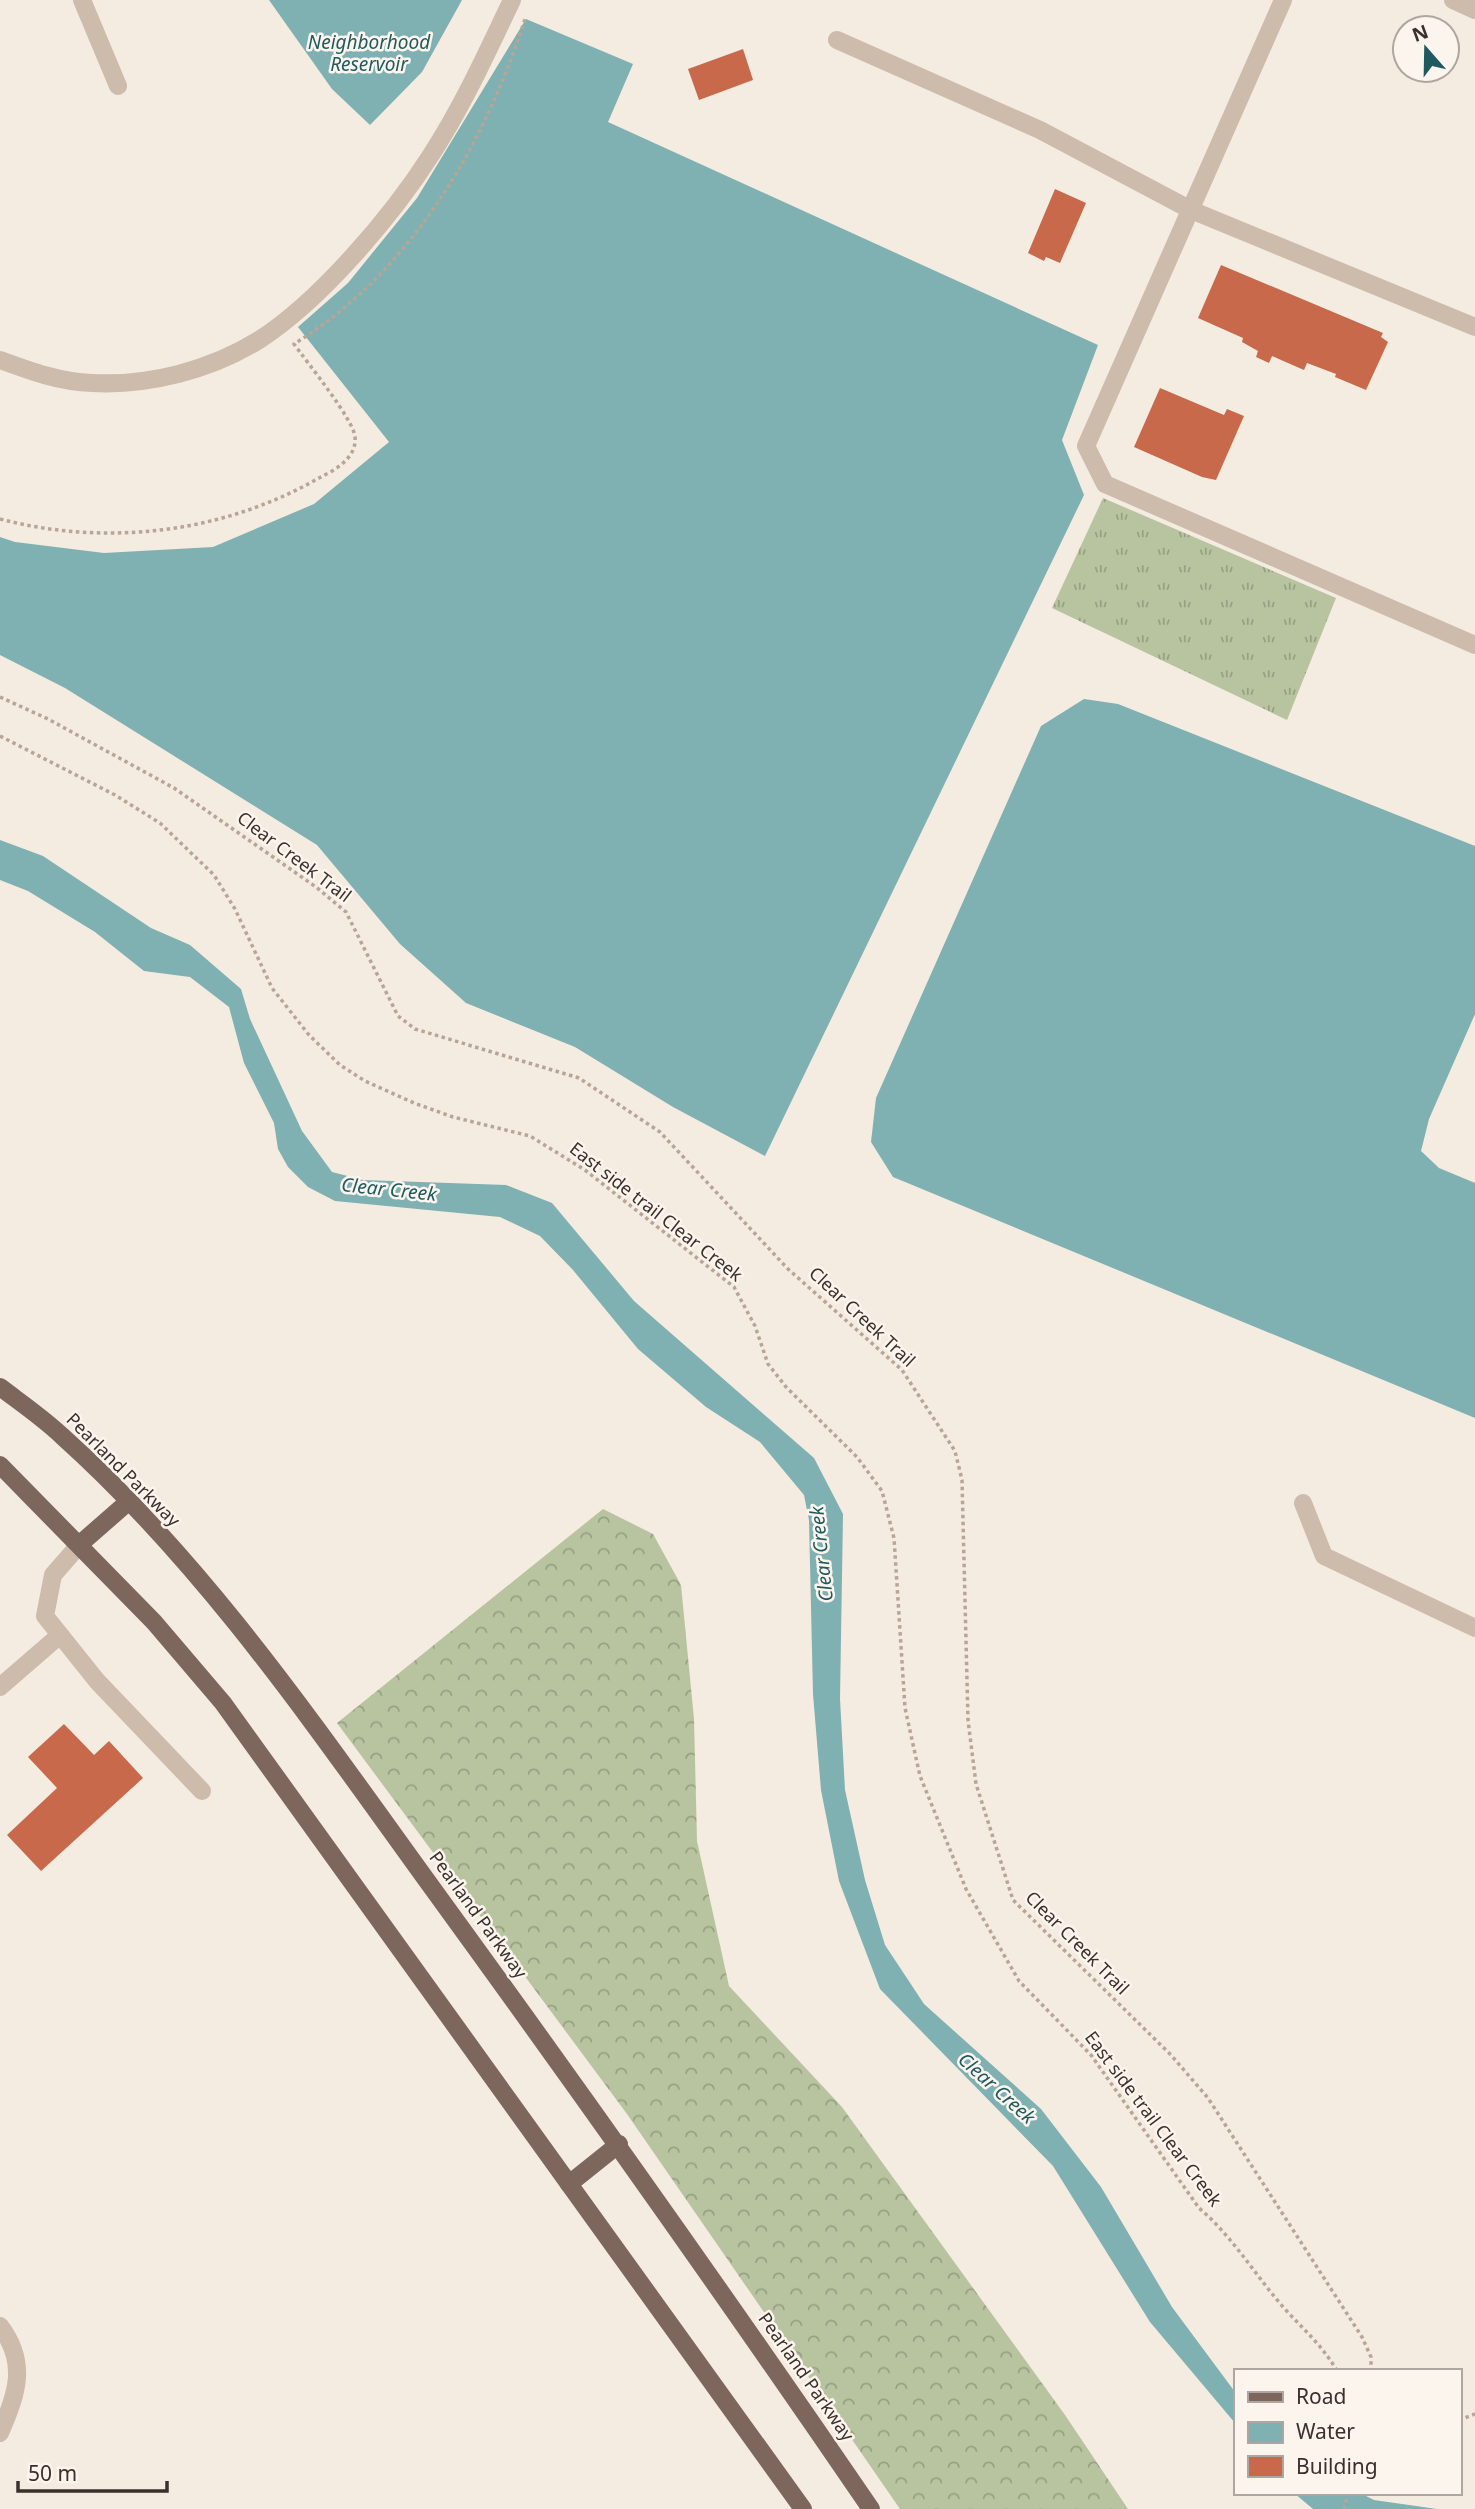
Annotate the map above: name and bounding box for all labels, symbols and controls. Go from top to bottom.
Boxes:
north arrow [1391,14,1461,84]
text: N [1408,18,1432,48]
water label: Neighborhood Reservoir [308,29,431,77]
street label: Clear Creek Trail [233,805,357,907]
street label: East side trail Clear Creek [565,1136,748,1287]
water label: Clear Creek [340,1171,438,1207]
street label: Clear Creek Trail [804,1261,921,1372]
street label: Pearland Parkway [62,1407,186,1532]
water label: Clear Creek [803,1505,839,1603]
street label: Pearland Parkway [425,1846,534,1983]
street label: Clear Creek Trail [1021,1885,1135,1999]
street label: East side trail Clear Creek [1080,2026,1228,2211]
water label: Clear Creek [953,2046,1042,2130]
street label: Pearland Parkway [753,2307,861,2446]
legend [1234,2369,1461,2495]
text: Road [1296,2382,1346,2410]
text: Water [1296,2417,1355,2445]
scale bar [18,2450,166,2494]
text: Building [1296,2452,1378,2480]
text: 50 m [28,2459,77,2487]

